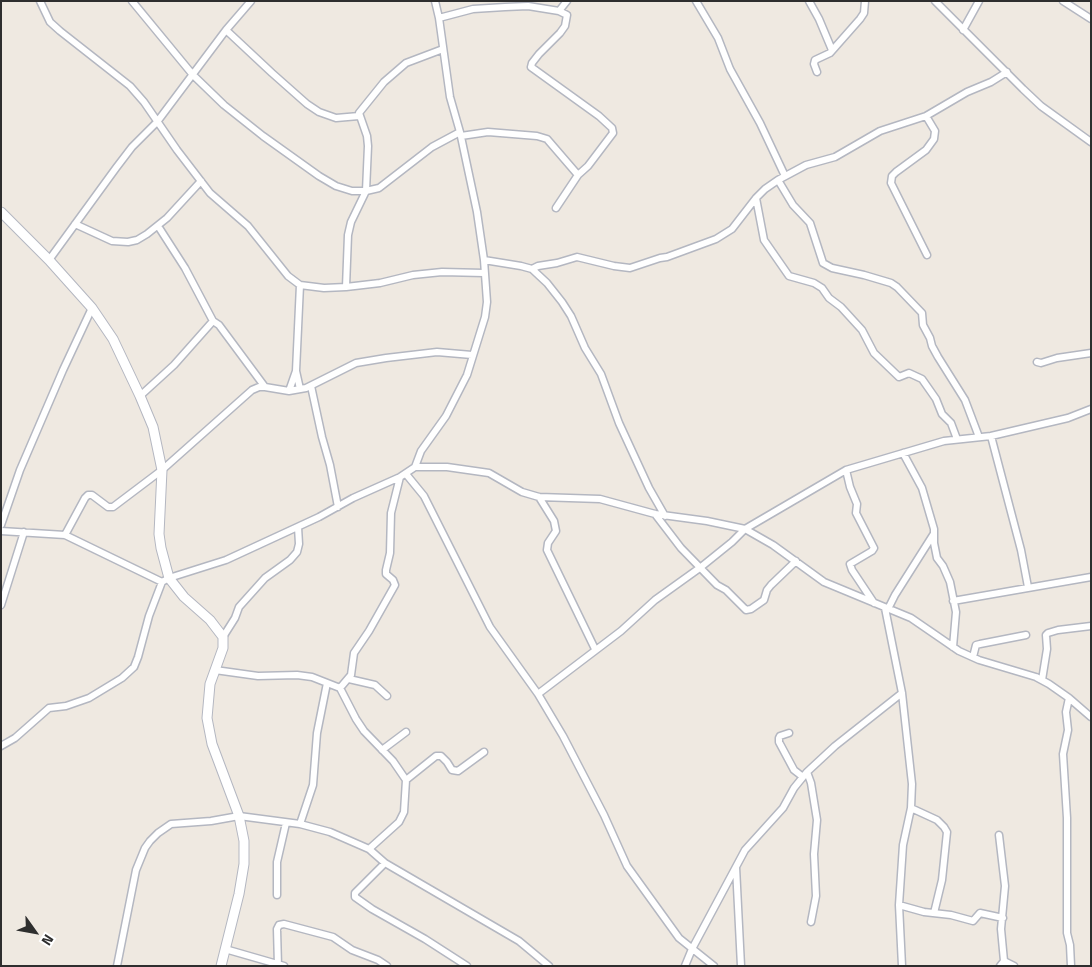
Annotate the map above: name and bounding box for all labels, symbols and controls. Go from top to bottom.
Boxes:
north arrow [10,907,60,957]
text: N [37,931,60,950]

